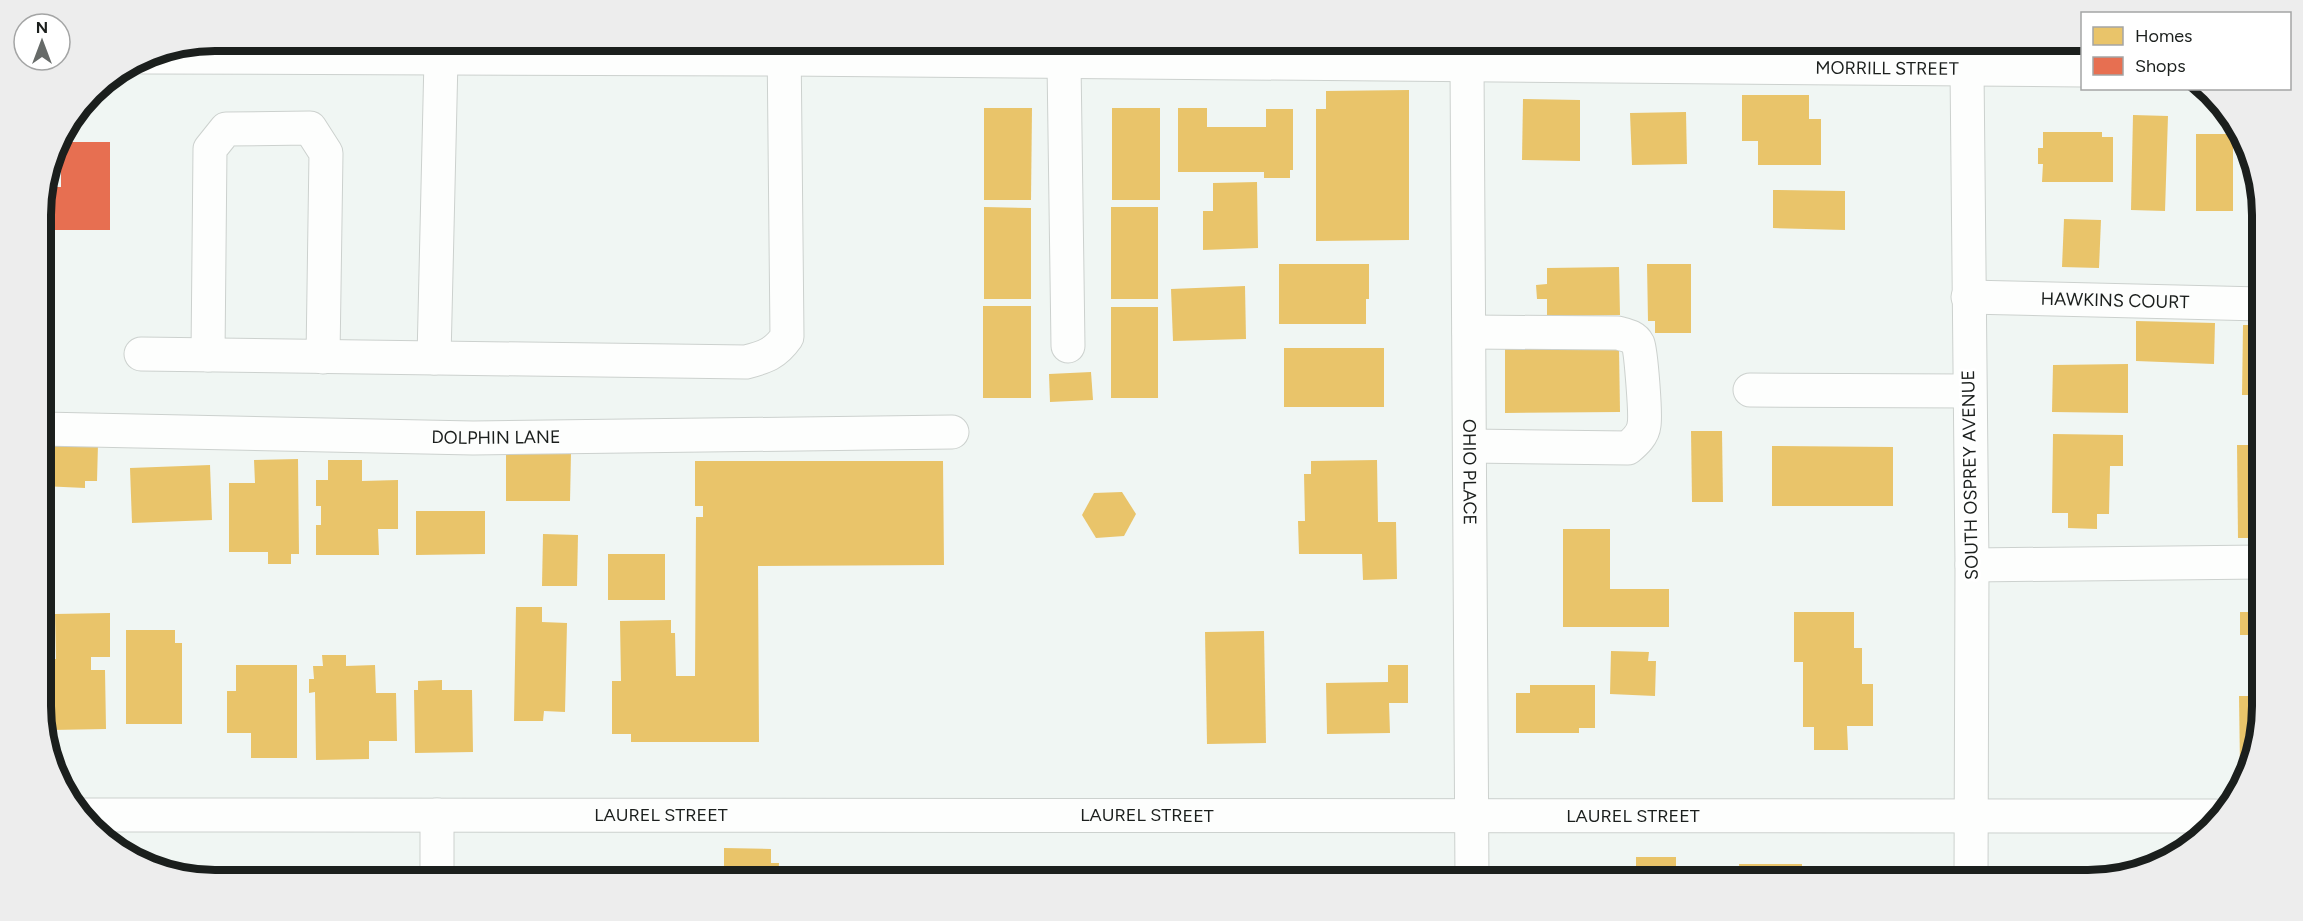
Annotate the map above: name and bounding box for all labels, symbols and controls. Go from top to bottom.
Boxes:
north arrow [12,12,72,72]
legend [2081,12,2291,90]
text: N [36,18,48,37]
text: Homes [2135,25,2193,47]
text: Shops [2135,55,2186,77]
street label: MORRILL STREET [1815,57,1959,80]
street label: HAWKINS COURT [2040,288,2190,313]
street label: SOUTH OSPREY AVENUE [1957,370,1983,580]
street label: OHIO PLACE [1458,419,1481,525]
street label: DOLPHIN LANE [431,426,561,449]
street label: LAUREL STREET [594,804,728,826]
street label: LAUREL STREET [1080,804,1214,827]
street label: LAUREL STREET [1566,805,1700,827]

